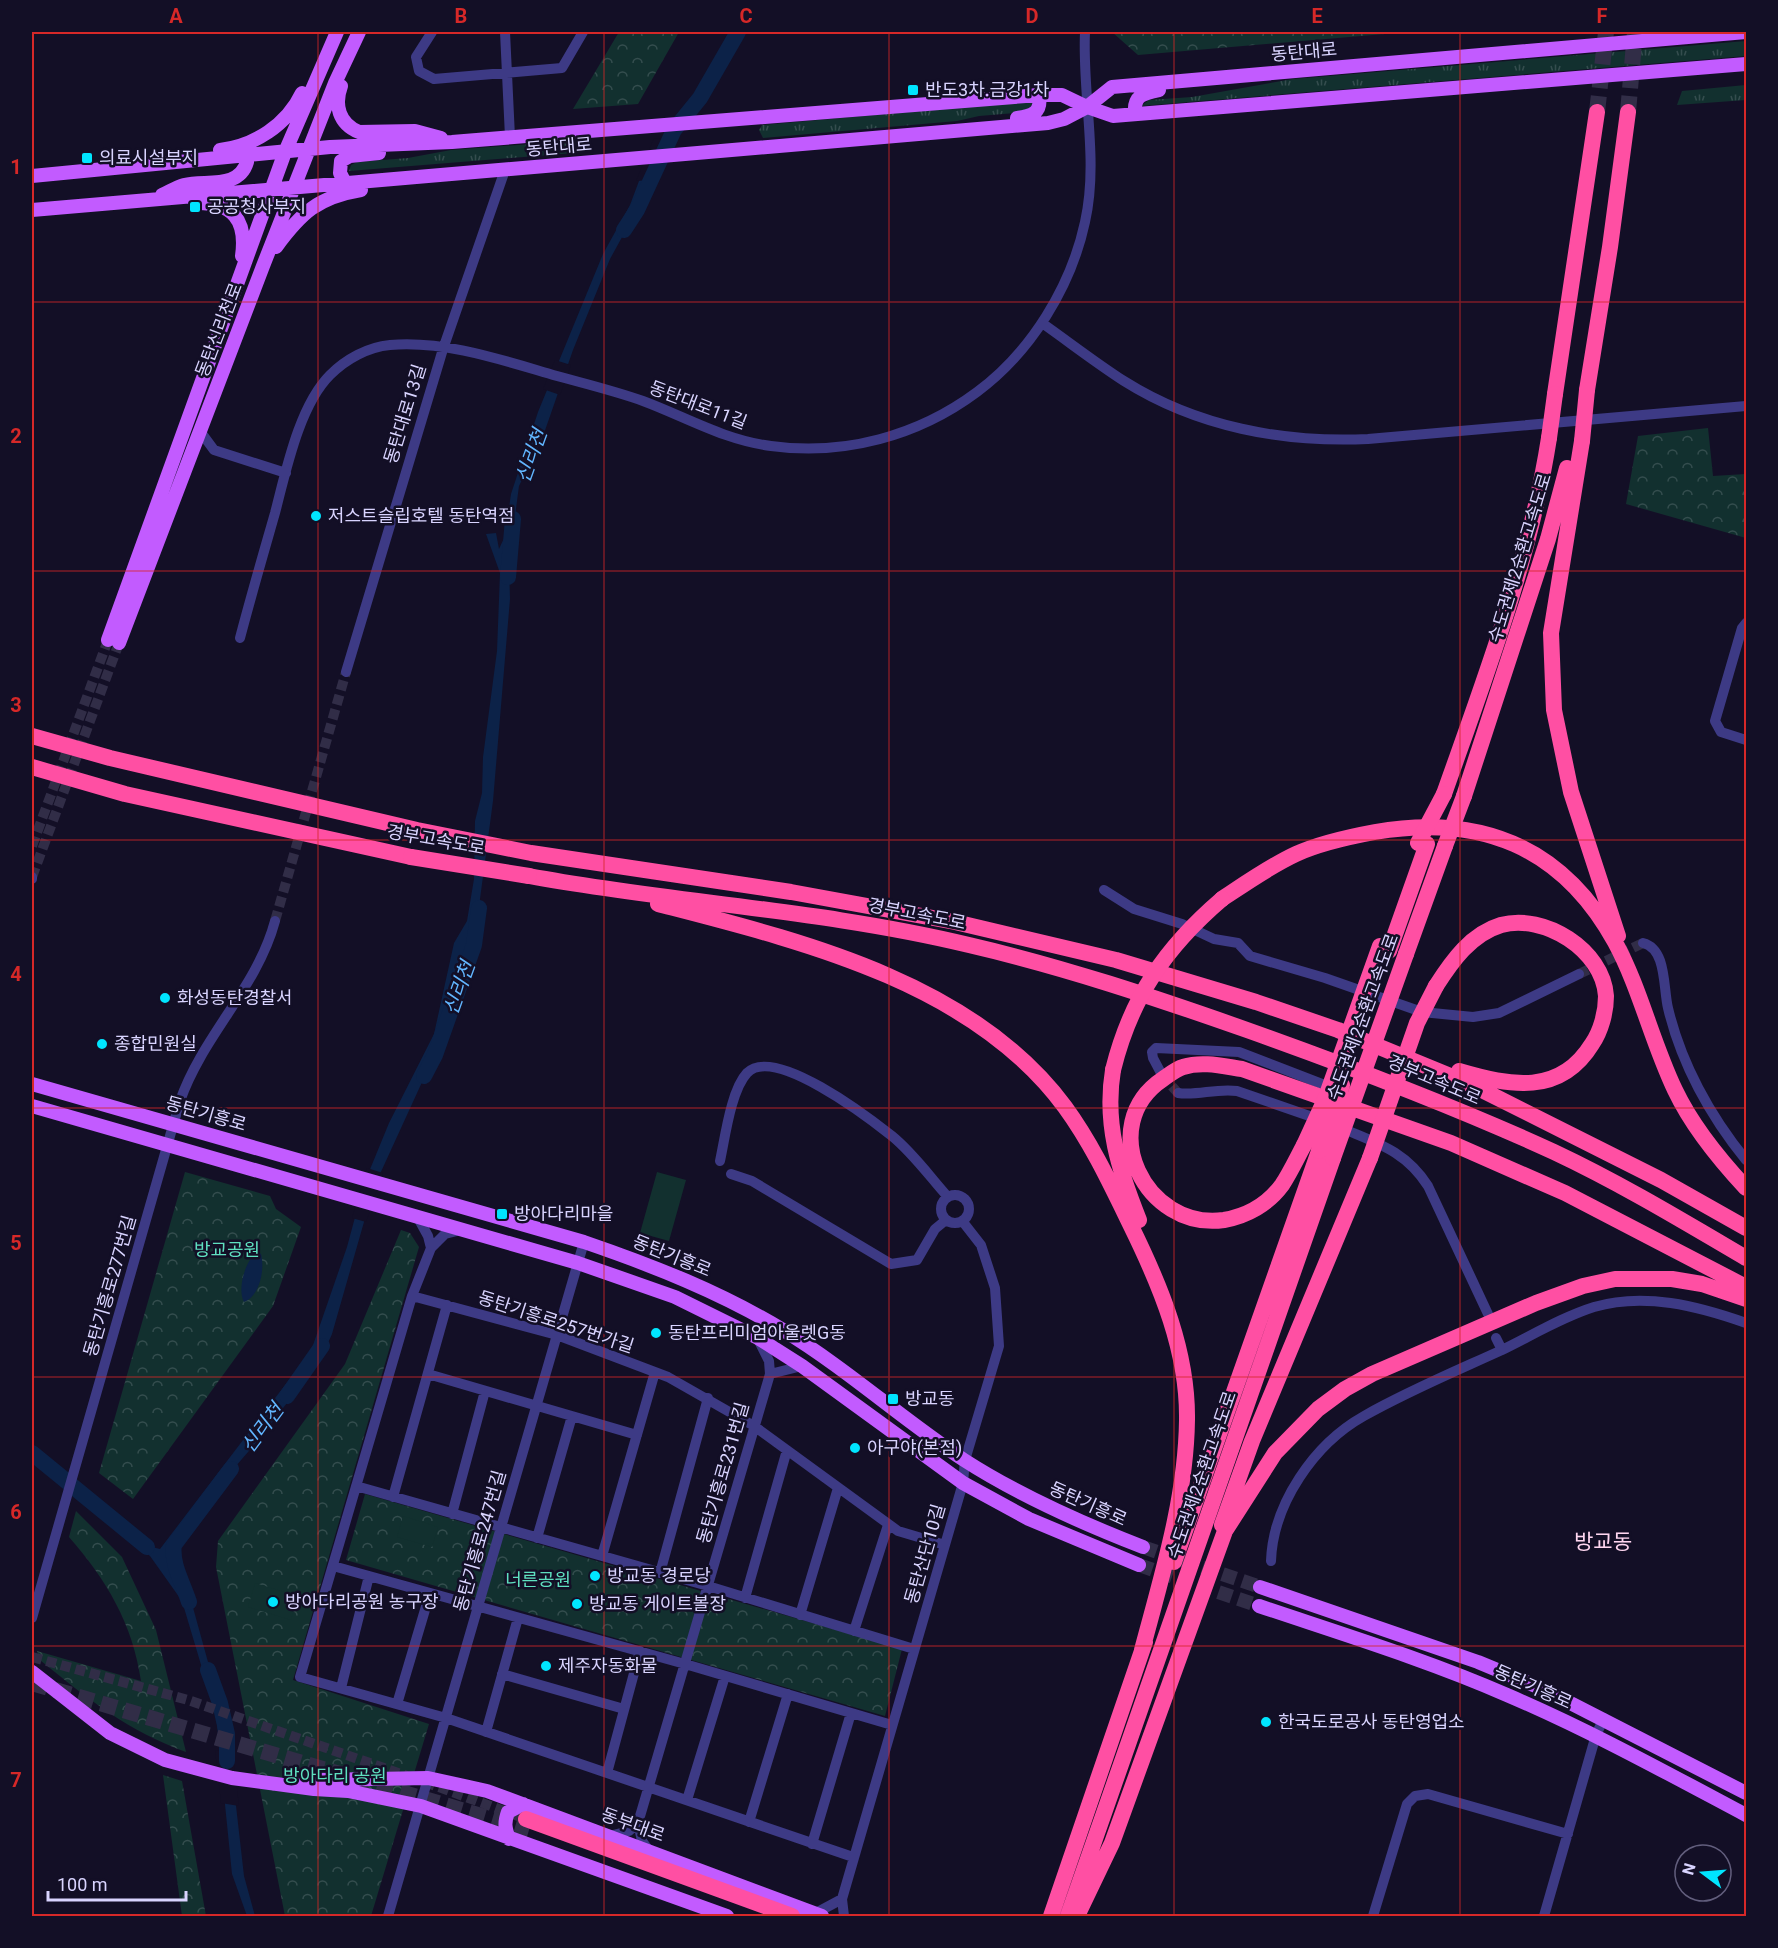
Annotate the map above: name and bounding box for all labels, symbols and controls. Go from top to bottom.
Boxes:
text: A [169,4,183,28]
text: B [455,4,467,28]
text: C [739,4,753,28]
text: D [1026,4,1039,28]
text: E [1311,4,1323,28]
text: F [1597,4,1608,28]
street label: 동탄대로 [1270,38,1338,65]
place label: 반도3차.금강1차 [925,79,1050,100]
marker: 반도3차.금강1차 [906,83,920,97]
street label: 동탄대로 [525,133,593,160]
place label: 의료시설부지 [99,147,198,168]
marker: 의료시설부지 [80,151,94,165]
text: 1 [10,155,22,179]
place label: 공공청사부지 [207,196,306,217]
marker: 공공청사부지 [188,200,202,214]
street label: 동탄신리천로 [191,280,246,380]
street label: 동탄대로13길 [379,362,430,466]
street label: 동탄대로11길 [646,376,750,433]
text: 2 [10,424,22,448]
water label: 신리천 [510,424,553,486]
street label: 수도권제2순환고속도로 [1484,471,1555,645]
place label: 저스트슬립호텔 동탄역점 [328,505,515,526]
marker: 저스트슬립호텔 동탄역점 [309,509,323,523]
text: 3 [10,693,22,717]
street label: 경부고속도로 [385,821,487,858]
street label: 경부고속도로 [866,894,968,933]
street label: 수도권제2순환고속도로 [1323,931,1402,1103]
water label: 신리천 [438,956,481,1018]
text: 4 [10,962,22,986]
place label: 화성동탄경찰서 [177,987,293,1008]
marker: 화성동탄경찰서 [158,991,172,1005]
place label: 종합민원실 [114,1033,197,1054]
marker: 종합민원실 [95,1037,109,1051]
street label: 경부고속도로 [1384,1050,1484,1109]
street label: 동탄기흥로 [163,1092,249,1135]
place label: 방아다리마을 [514,1203,613,1224]
marker: 방아다리마을 [495,1207,509,1221]
street label: 동탄기흥로277번길 [79,1213,140,1359]
street label: 동탄기흥로 [630,1230,715,1281]
text: 5 [10,1231,22,1255]
park label: 방교공원 [194,1239,260,1260]
street label: 동탄기흥로257번가길 [475,1286,637,1357]
place label: 동탄프리미엄아울렛G동 [668,1322,846,1343]
marker: 동탄프리미엄아울렛G동 [649,1326,663,1340]
place label: 방교동 [905,1388,955,1409]
street label: 수도권제2순환고속도로 [1163,1388,1240,1561]
marker: 방교동 [886,1392,900,1406]
water label: 신리천 [236,1397,290,1457]
street label: 동탄기흥로231번길 [692,1400,753,1546]
place label: 아구야(본점) [867,1437,962,1459]
marker: 아구야(본점) [848,1441,862,1455]
street label: 동탄기흥로247번길 [449,1468,510,1614]
street label: 동탄기흥로 [1046,1477,1130,1530]
text: 6 [10,1500,22,1524]
street label: 동탄산단10길 [900,1501,949,1606]
district label: 방교동 [1574,1530,1632,1554]
place label: 방교동 경로당 [607,1565,711,1586]
park label: 너른공원 [505,1569,571,1590]
marker: 방교동 경로당 [588,1569,602,1583]
place label: 방아다리공원 농구장 [285,1591,439,1612]
place label: 방교동 게이트볼장 [589,1593,726,1614]
marker: 방아다리공원 농구장 [266,1595,280,1609]
marker: 방교동 게이트볼장 [570,1597,584,1611]
place label: 제주자동화물 [558,1655,657,1676]
marker: 제주자동화물 [539,1659,553,1673]
street label: 동탄기흥로 [1491,1660,1575,1713]
place label: 한국도로공사 동탄영업소 [1278,1711,1465,1732]
marker: 한국도로공사 동탄영업소 [1259,1715,1273,1729]
park label: 방아다리 공원 [283,1765,387,1786]
text: 7 [10,1768,22,1792]
street label: 동부대로 [598,1803,668,1846]
north arrow [1673,1843,1733,1903]
text: N [1678,1861,1700,1877]
scale bar [48,1864,186,1902]
text: 100 m [57,1874,108,1895]

